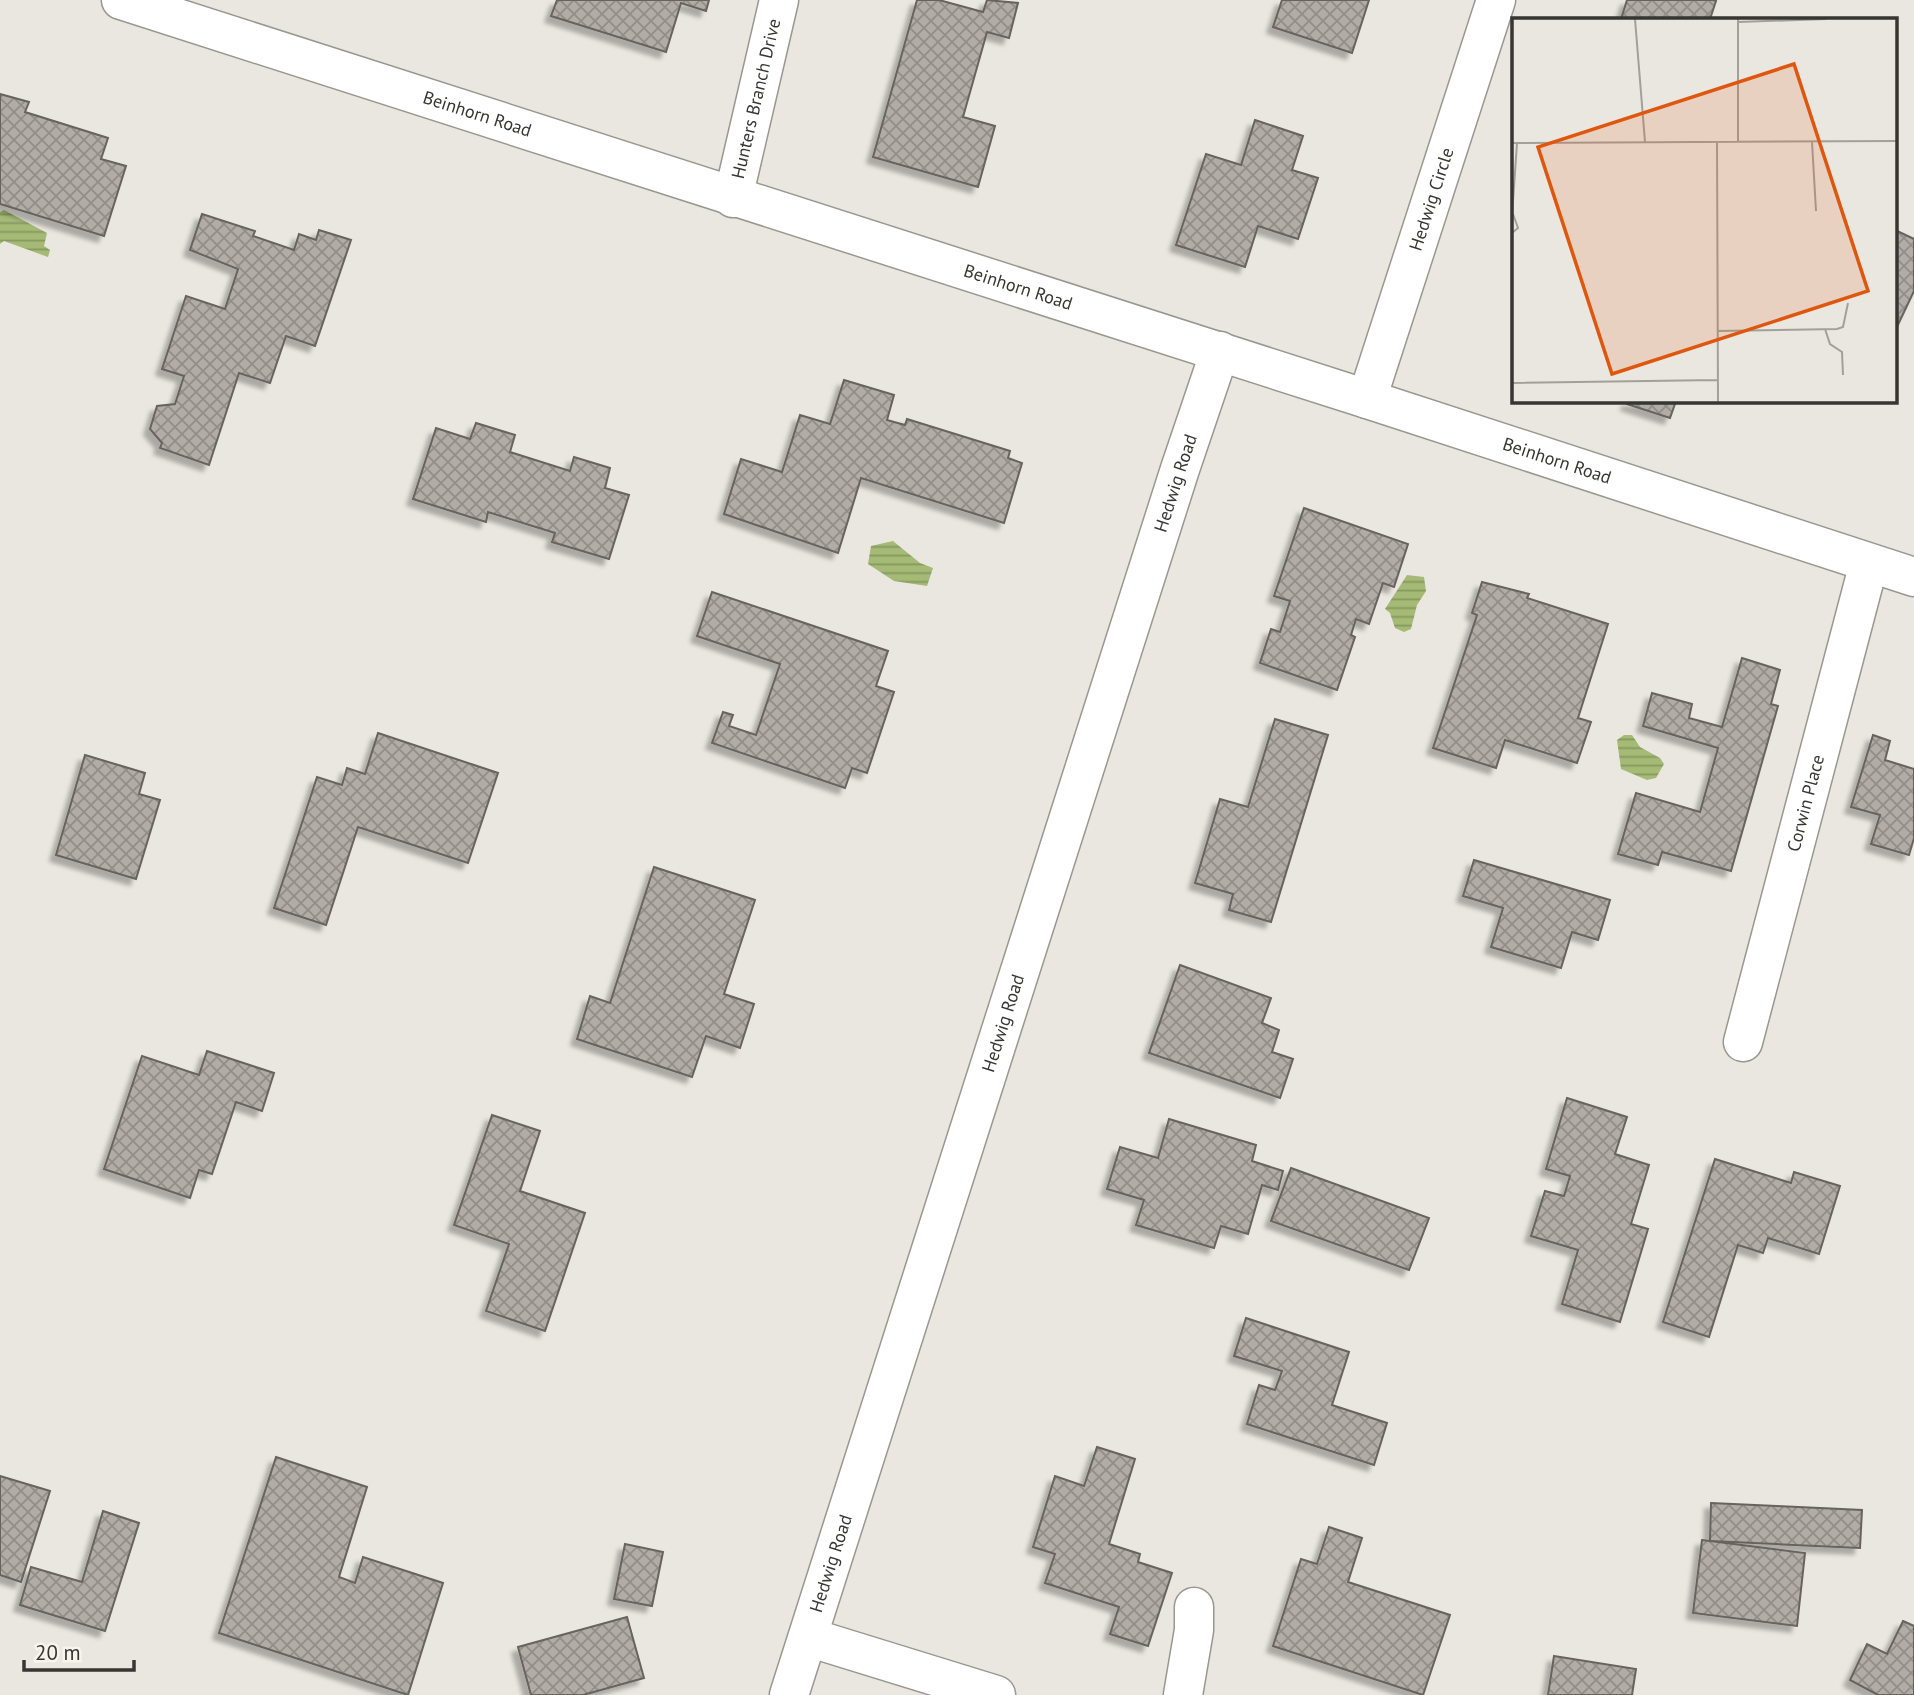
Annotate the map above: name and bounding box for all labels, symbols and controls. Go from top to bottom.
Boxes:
street label: Hunters Branch Drive [726,16,785,181]
inset map [1512,18,1896,402]
street label: Beinhorn Road [420,85,535,142]
street label: Hedwig Circle [1404,144,1459,254]
street label: Beinhorn Road [961,259,1076,315]
street label: Hedwig Road [1149,431,1202,535]
street label: Beinhorn Road [1500,432,1614,489]
street label: Corwin Place [1782,752,1829,854]
street label: Hedwig Road [976,971,1029,1075]
street label: Hedwig Road [804,1511,857,1615]
scale bar [24,1628,135,1672]
text: 20 m [35,1639,81,1666]

